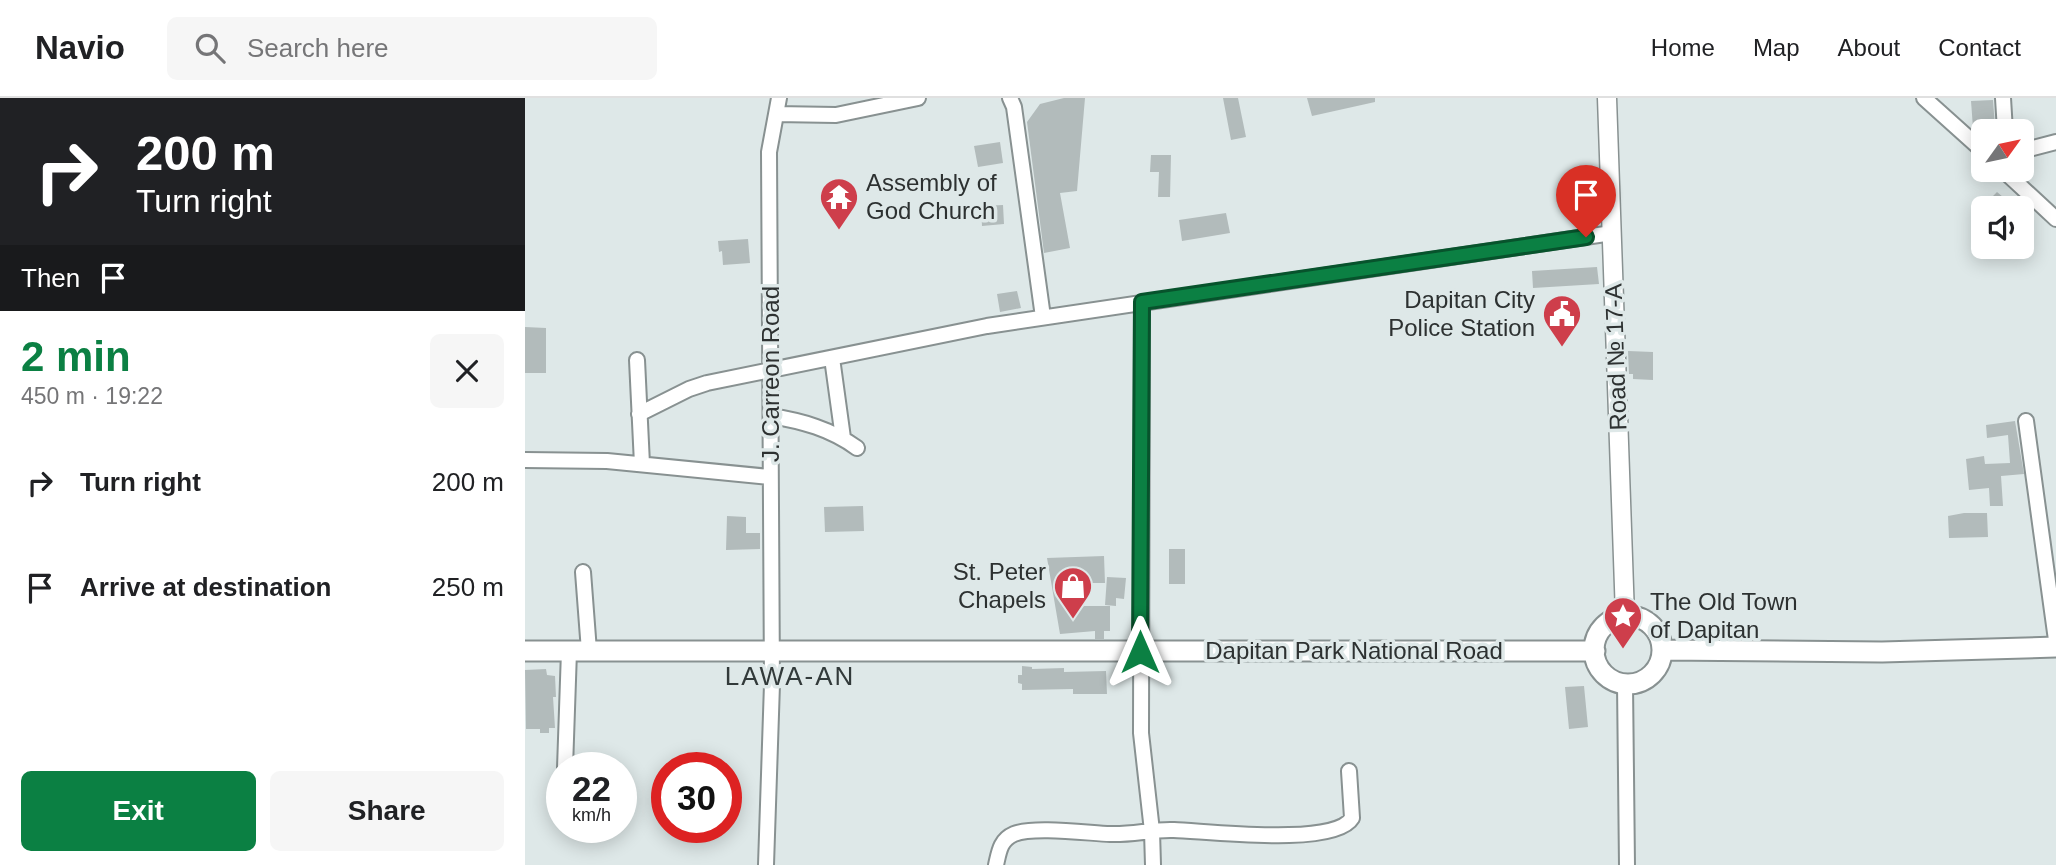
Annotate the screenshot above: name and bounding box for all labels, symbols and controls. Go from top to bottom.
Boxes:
search box [167,17,657,80]
text: Navio [35,29,125,66]
icon: search [191,29,229,67]
text: Search here [247,33,389,63]
text: Home [1651,34,1715,61]
text: Map [1753,34,1800,61]
text: About [1838,34,1900,61]
text: Contact [1938,34,2021,61]
north arrow [1971,119,2033,182]
map controls [1971,119,2034,259]
icon: right [21,126,112,217]
text: 200 m [136,126,275,180]
pin [1556,165,1616,237]
place label: Assembly of God Church [866,169,997,224]
temple icon: Assembly of God Church [818,176,860,231]
icon: arrive [1567,176,1605,214]
text: Turn right [136,183,272,219]
button: sound [1971,196,2034,259]
icon: arrive [94,259,132,297]
text: Then [21,263,80,293]
street label: Road № 17-A [1599,283,1632,431]
street label: J. Carreon Road [757,286,784,462]
place label: Dapitan City Police Station [1388,286,1535,341]
public building icon: Dapitan City Police Station [1541,293,1583,348]
text: 2 min [21,333,131,380]
button: close [430,334,504,408]
text: 450 m · 19:22 [21,383,163,409]
icon: right [21,464,59,502]
text: Turn right [80,467,201,497]
text: 200 m [432,467,504,497]
place label: St. Peter Chapels [953,558,1046,613]
shop icon: St. Peter Chapels [1052,565,1094,620]
icon: arrive [21,569,59,607]
text: Arrive at destination [80,572,331,602]
text: 250 m [432,572,504,602]
place label: The Old Town of Dapitan [1650,588,1798,643]
place icon: The Old Town of Dapitan [1602,595,1644,650]
position arrow [1103,615,1177,689]
street label: Dapitan Park National Road [1205,637,1503,664]
district label: LAWA-AN [725,661,855,691]
speed limit sign: 30 [651,752,742,843]
text: 22 [572,769,611,808]
button: Exit [21,771,256,851]
button: Share [270,771,504,851]
text: km/h [572,805,611,825]

